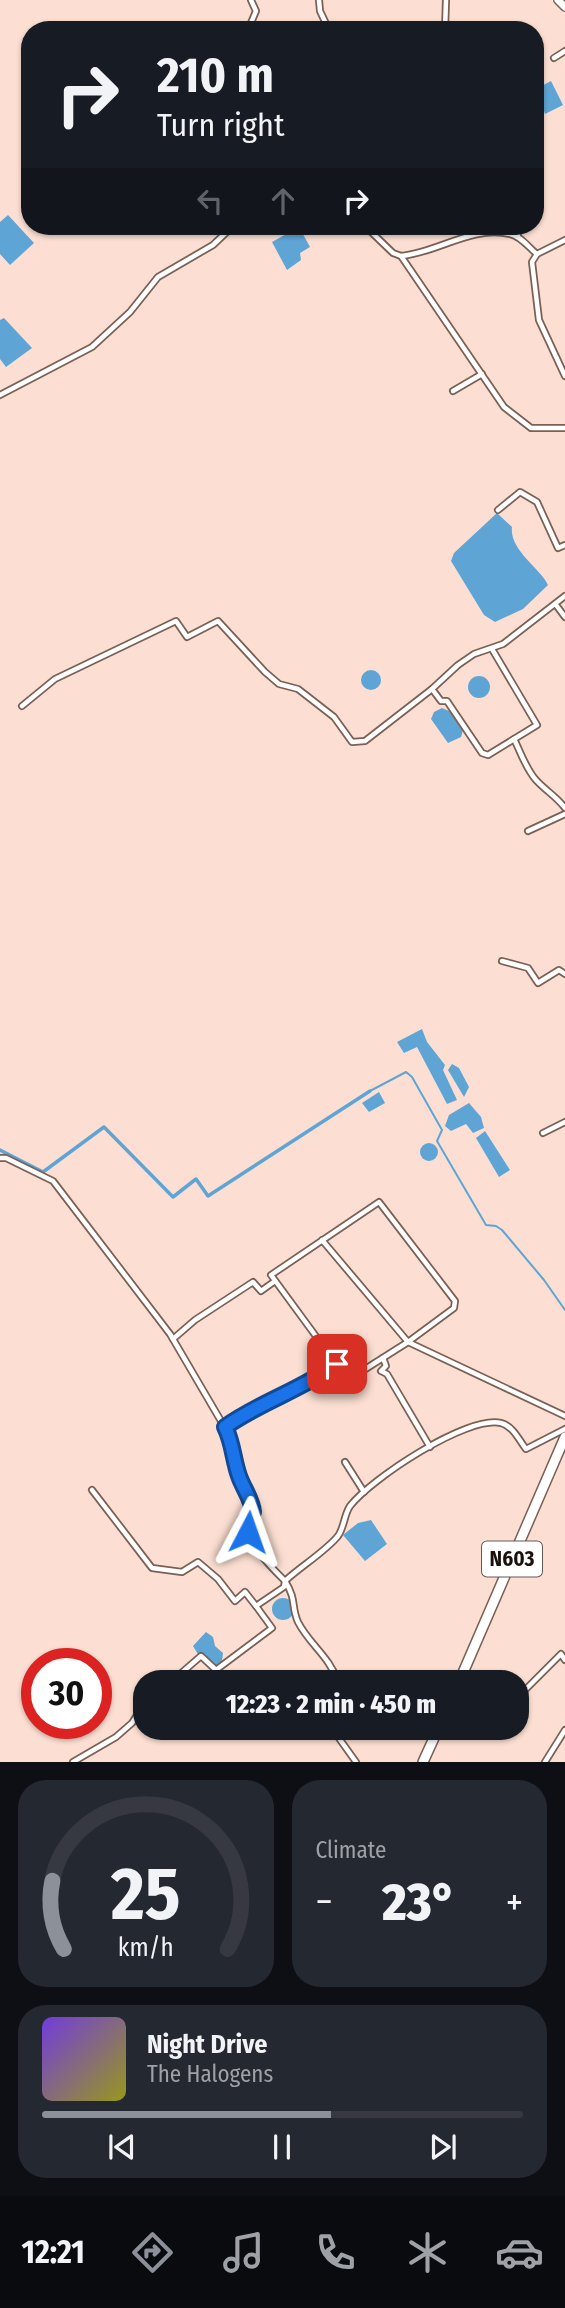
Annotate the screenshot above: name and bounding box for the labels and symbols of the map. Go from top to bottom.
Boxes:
pin [307,1334,367,1394]
position arrow [211,1495,285,1569]
road number: N603 [482,1542,542,1576]
speed limit sign: 30 [21,1648,112,1739]

